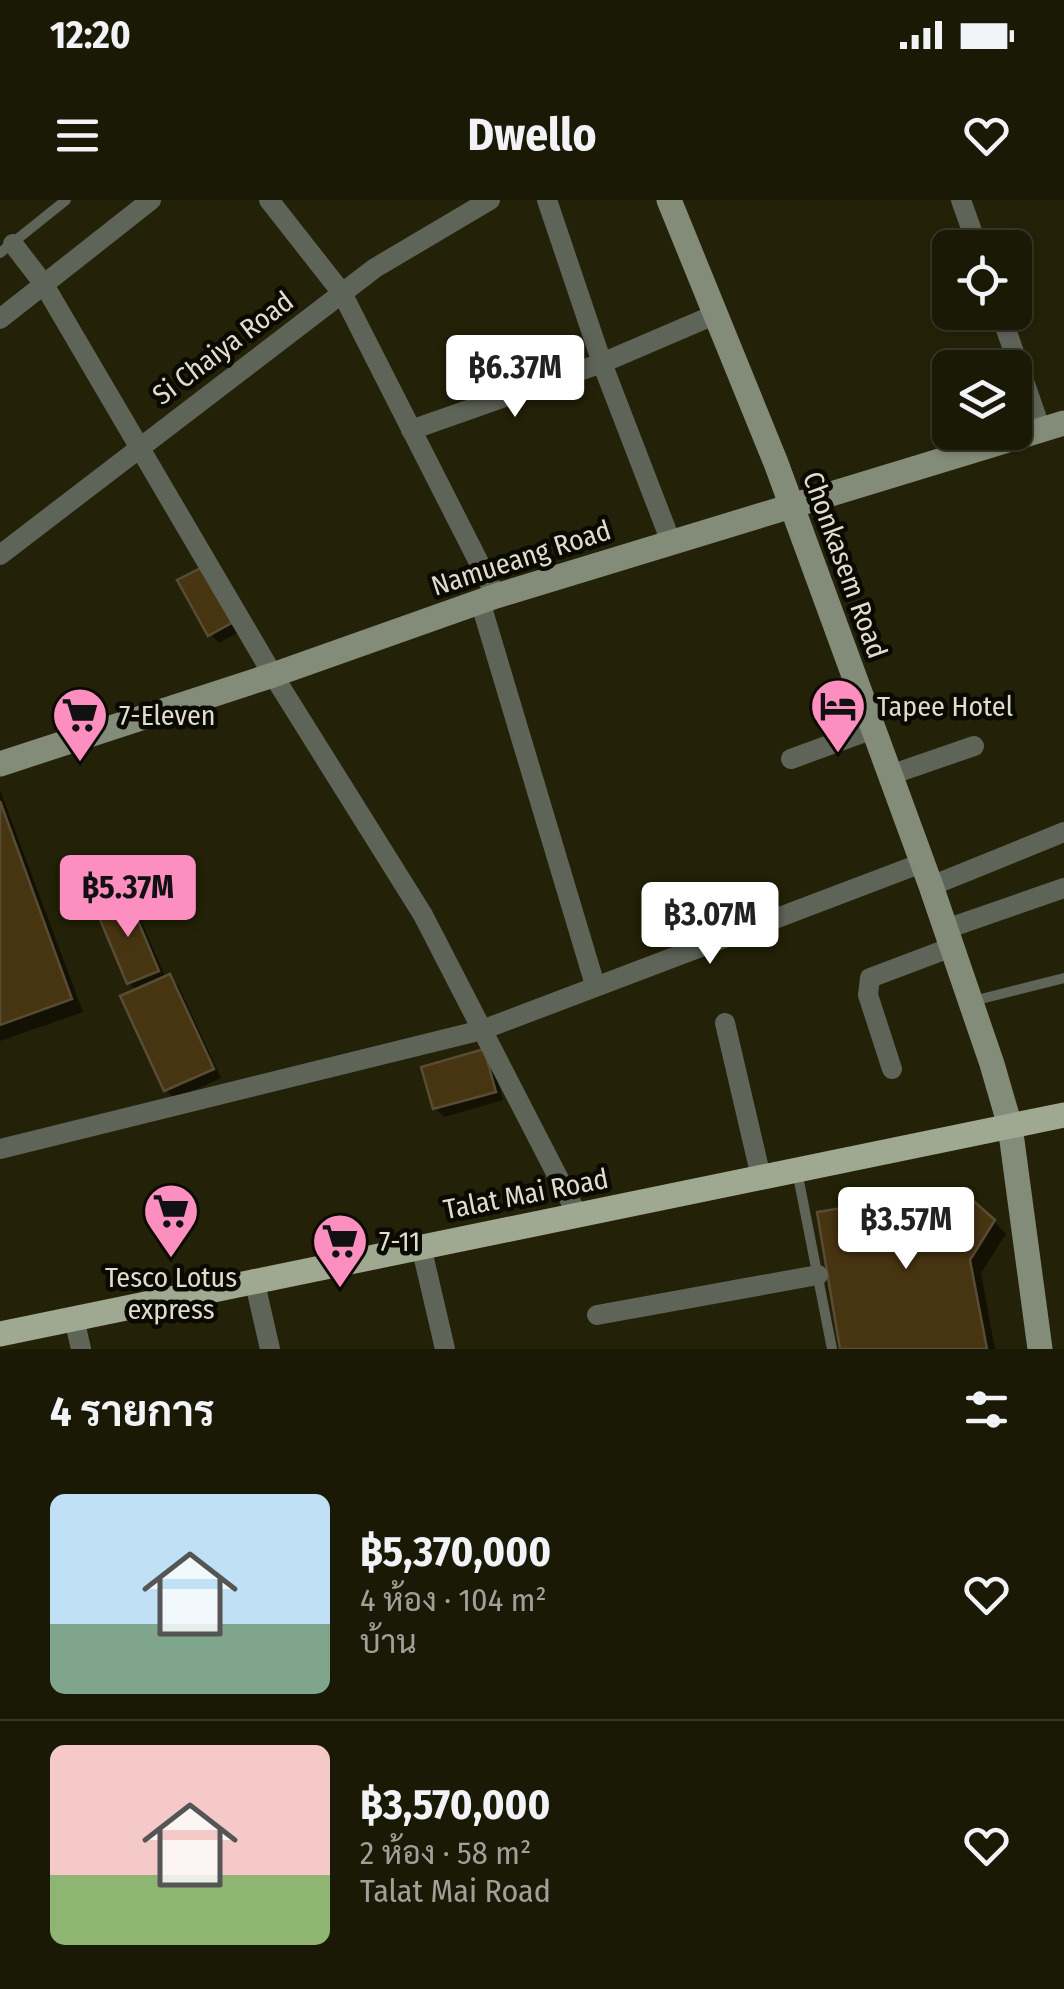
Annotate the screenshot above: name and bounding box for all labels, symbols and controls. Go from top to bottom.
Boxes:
text: 12:20 [50,12,131,58]
icon: menu [50,108,105,163]
text: Dwello [468,108,596,162]
icon: heart [959,108,1014,163]
map controls [932,230,1032,450]
button: locate [932,230,1032,330]
street label: Si Chaiya Road [146,284,300,412]
pin: ฿6.37M [434,335,596,420]
text: ฿6.37M [468,348,562,386]
button: layers [932,350,1032,450]
street label: Chonkasem Road [796,467,894,663]
street label: Namueang Road [427,513,615,603]
hotel icon: Tapee Hotel [808,676,868,755]
supermarket icon: 7-Eleven [50,685,110,764]
place label: Tapee Hotel [877,690,1013,723]
place label: 7-Eleven [119,699,216,732]
pin: ฿5.37M [47,855,209,940]
text: ฿5.37M [82,868,174,906]
pin: ฿3.07M [629,882,791,967]
text: ฿3.07M [663,895,757,933]
street label: Talat Mai Road [441,1162,611,1226]
supermarket icon: Tesco Lotus express [141,1181,201,1260]
pin: ฿3.57M [825,1187,987,1272]
text: ฿3.57M [860,1200,952,1238]
supermarket icon: 7-11 [310,1211,370,1290]
place label: 7-11 [379,1225,420,1258]
place label: Tesco Lotus express [105,1261,237,1326]
icon: filters [959,1382,1014,1437]
text: 4 รายการ [50,1387,215,1437]
text: ฿5,370,000 [360,1527,551,1577]
icon: home [130,1534,250,1654]
icon: heart [959,1567,1014,1622]
text: 4 ห้อง · 104 m² [360,1581,547,1619]
text: บ้าน [360,1623,417,1661]
text: ฿3,570,000 [360,1780,550,1830]
icon: home [130,1785,250,1905]
icon: heart [959,1818,1014,1873]
text: 2 ห้อง · 58 m² [360,1834,531,1872]
text: Talat Mai Road [360,1872,551,1910]

